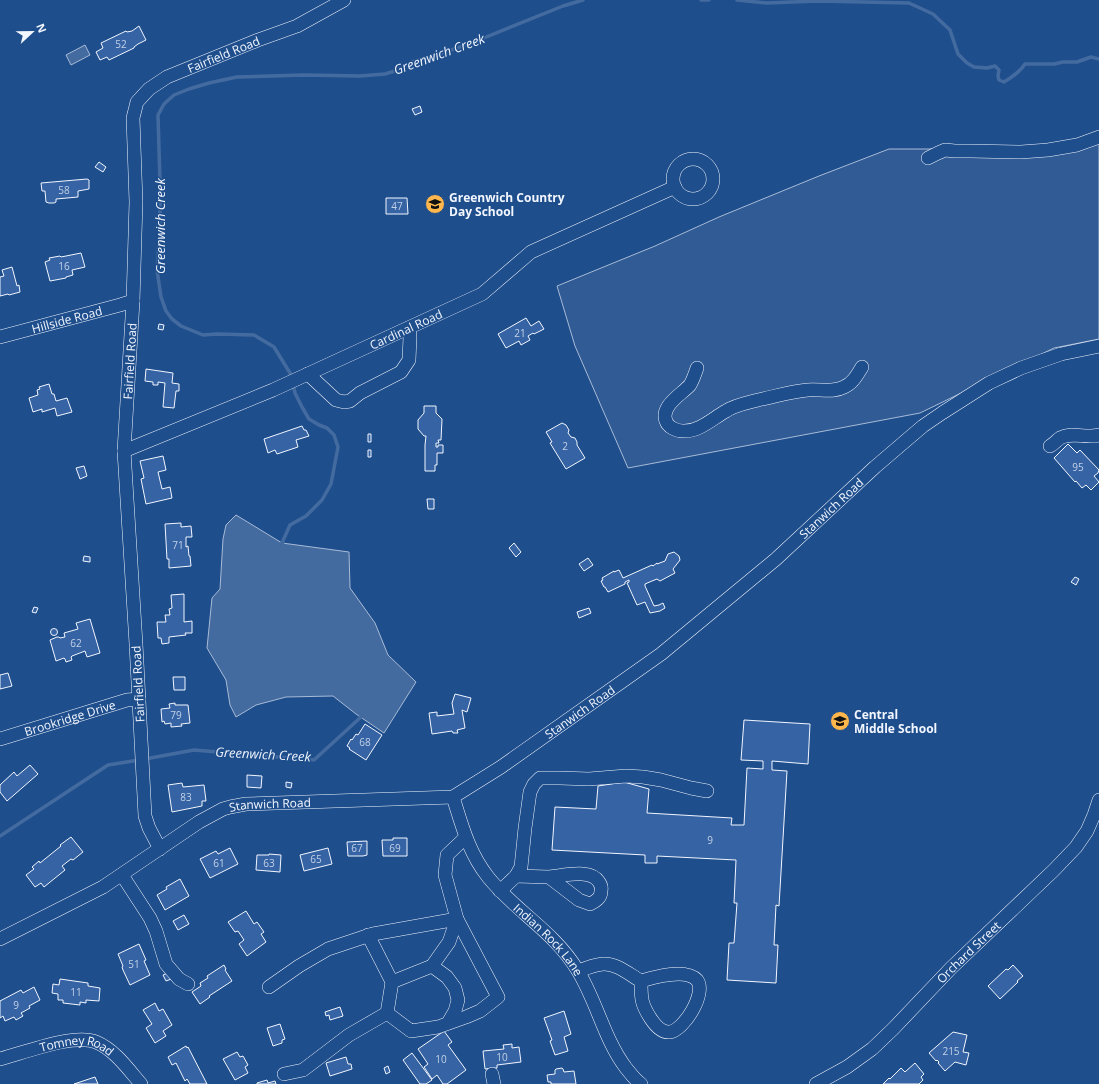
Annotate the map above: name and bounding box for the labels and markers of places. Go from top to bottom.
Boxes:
place label: Greenwich Country Day School [449,189,565,220]
school or university icon: Greenwich Country Day School [424,193,446,215]
place label: Central Middle School [854,706,937,737]
school or university icon: Central Middle School [829,710,851,732]

